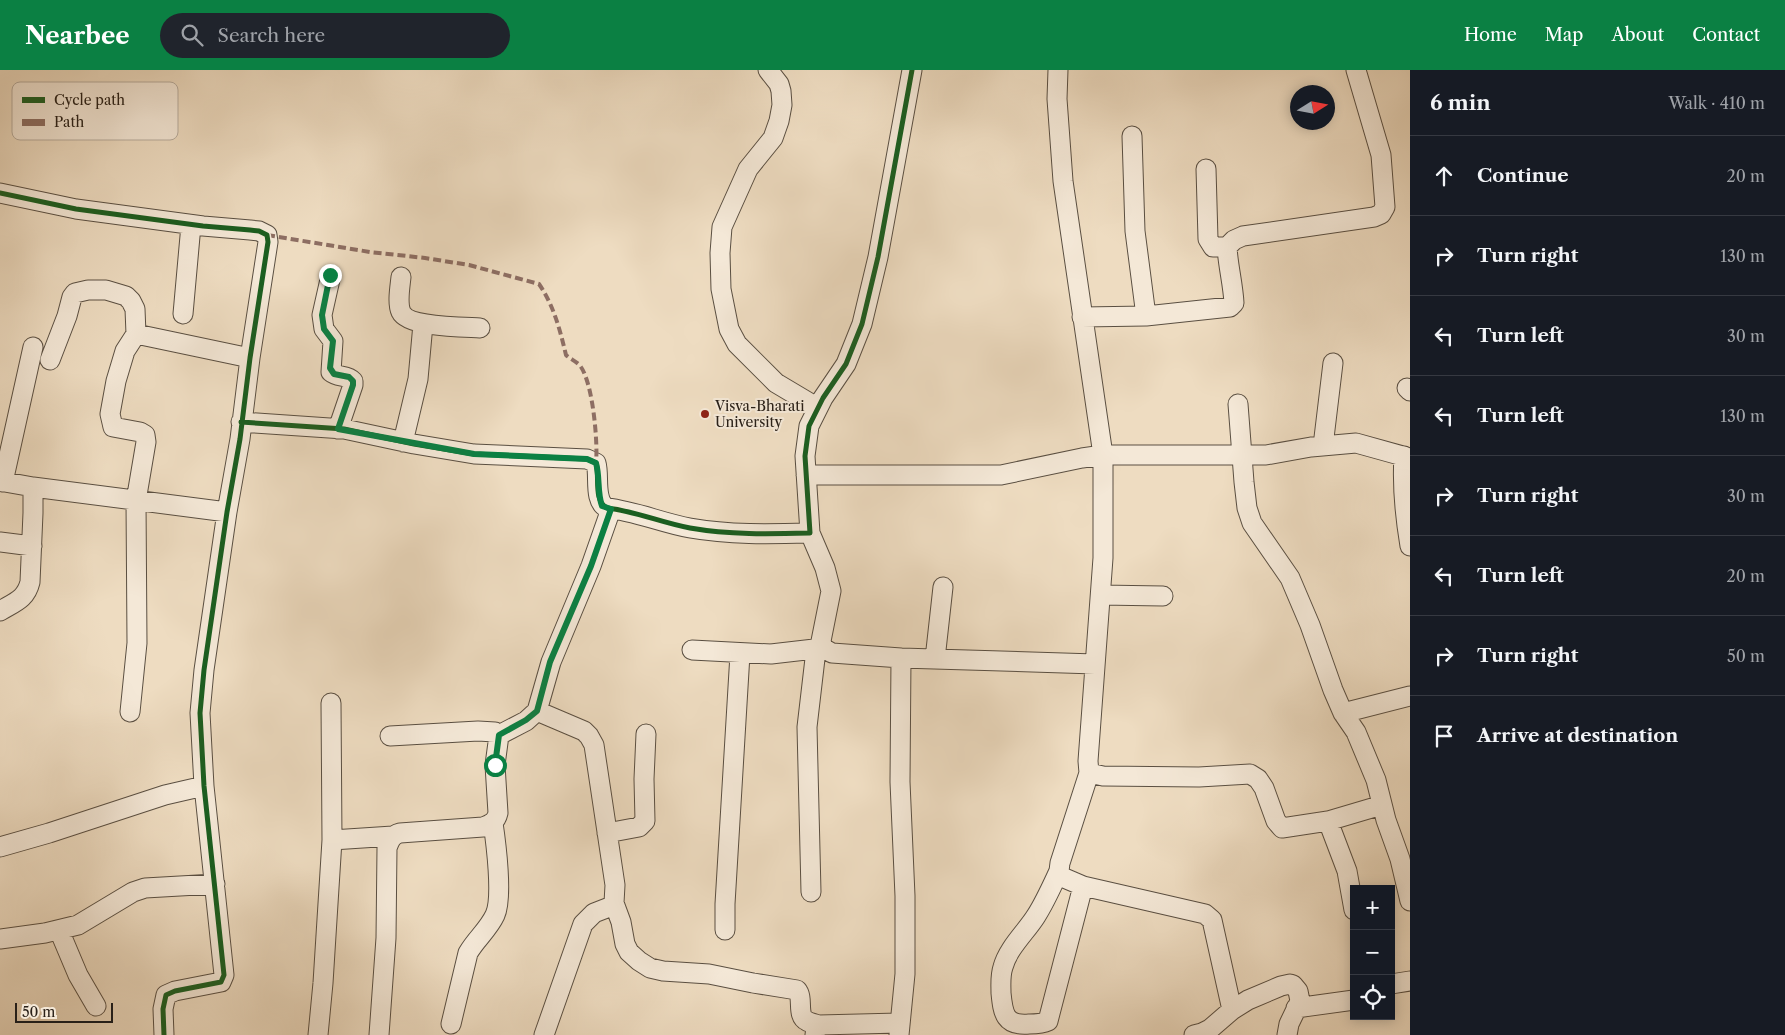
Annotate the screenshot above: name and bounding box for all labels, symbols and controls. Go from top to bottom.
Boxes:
search box [160,13,510,58]
text: Nearbee [25,21,130,50]
icon: search [178,21,206,49]
text: Search here [218,24,325,47]
text: Home [1464,24,1517,46]
text: Map [1545,24,1583,46]
text: About [1611,24,1664,46]
text: Contact [1692,24,1760,46]
legend [12,82,178,140]
north arrow [1290,85,1335,130]
text: 6 min [1430,90,1491,115]
text: Cycle path [54,91,125,109]
text: Walk · 410 m [1668,93,1765,113]
text: Path [54,113,84,131]
icon: ahead [1430,162,1458,190]
text: Continue [1477,164,1569,187]
text: 20 m [1726,166,1765,186]
icon: right [1430,242,1458,270]
text: Turn right [1477,244,1578,267]
text: 130 m [1720,246,1765,266]
route end [319,264,342,287]
icon: left [1430,322,1458,350]
text: Turn left [1477,324,1564,347]
text: 30 m [1727,326,1765,346]
place label: Visva-Bharati University [714,397,804,431]
icon: left [1430,402,1458,430]
text: Turn left [1477,404,1564,427]
text: 130 m [1720,406,1765,426]
marker: Visva-Bharati University [699,408,711,420]
icon: right [1430,482,1458,510]
text: Turn right [1477,484,1578,507]
text: 30 m [1727,486,1765,506]
icon: left [1430,562,1458,590]
text: Turn left [1477,564,1564,587]
text: 20 m [1726,566,1765,586]
icon: right [1430,642,1458,670]
text: Turn right [1477,644,1578,667]
text: 50 m [1727,646,1765,666]
icon: arrive [1430,722,1458,750]
text: Arrive at destination [1477,724,1678,747]
route start [484,754,507,777]
map controls [1350,885,1395,1020]
button: + [1350,885,1395,930]
button: − [1350,930,1395,975]
button: locate [1350,975,1395,1020]
scale bar [15,1000,112,1023]
text: 50 m [22,1003,55,1021]

